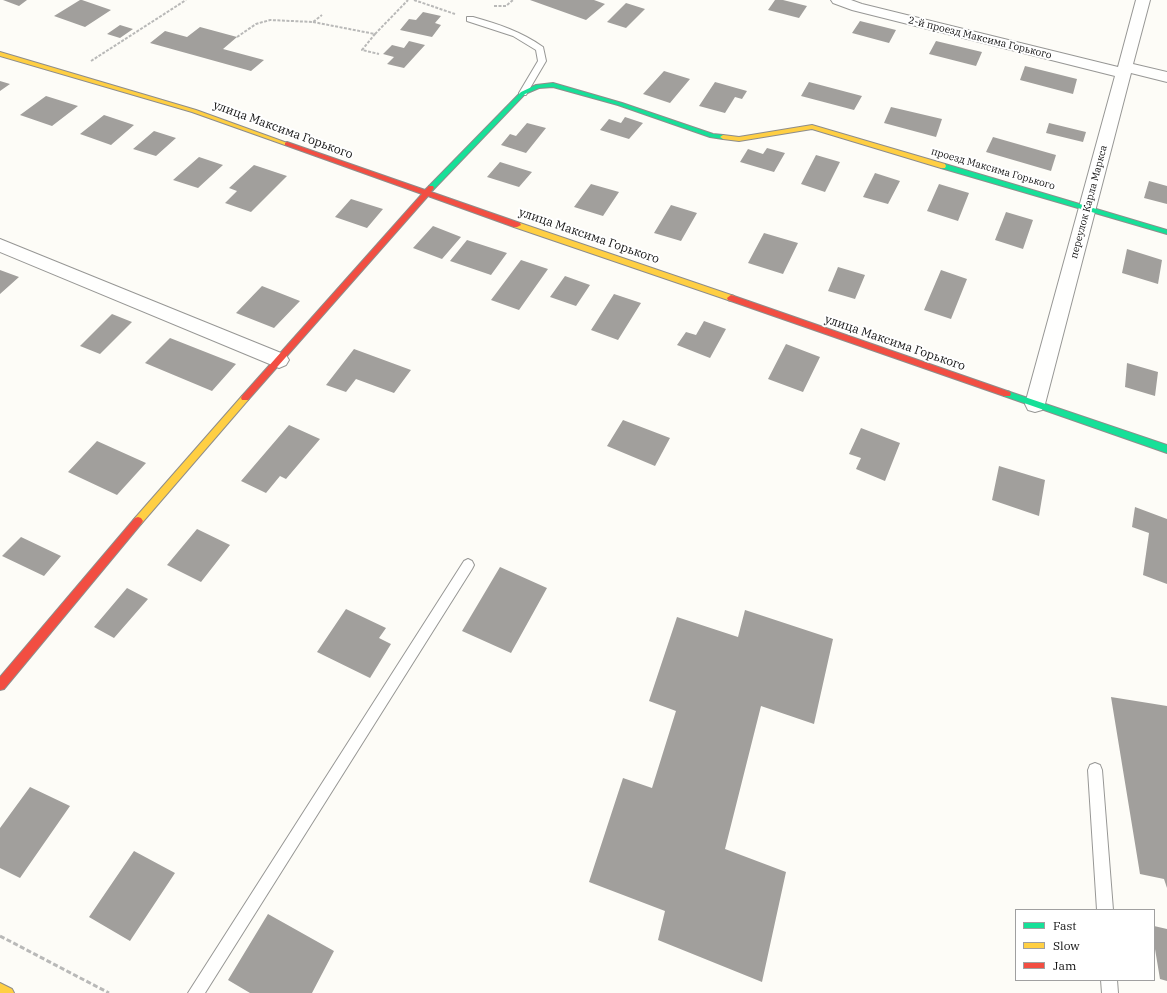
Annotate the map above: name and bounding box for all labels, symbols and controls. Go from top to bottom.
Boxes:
street label: 2-й проезд Максима Горького [907,14,1053,62]
street label: улица Максима Горького [211,98,355,162]
street label: переулок Карла Маркса [1068,144,1110,260]
street label: проезд Максима Горького [930,146,1056,192]
street label: улица Максима Горького [517,205,661,267]
street label: улица Максима Горького [823,312,967,374]
legend [1015,909,1155,981]
text: Fast [1053,918,1077,933]
text: Slow [1053,938,1080,953]
text: Jam [1053,958,1076,973]

